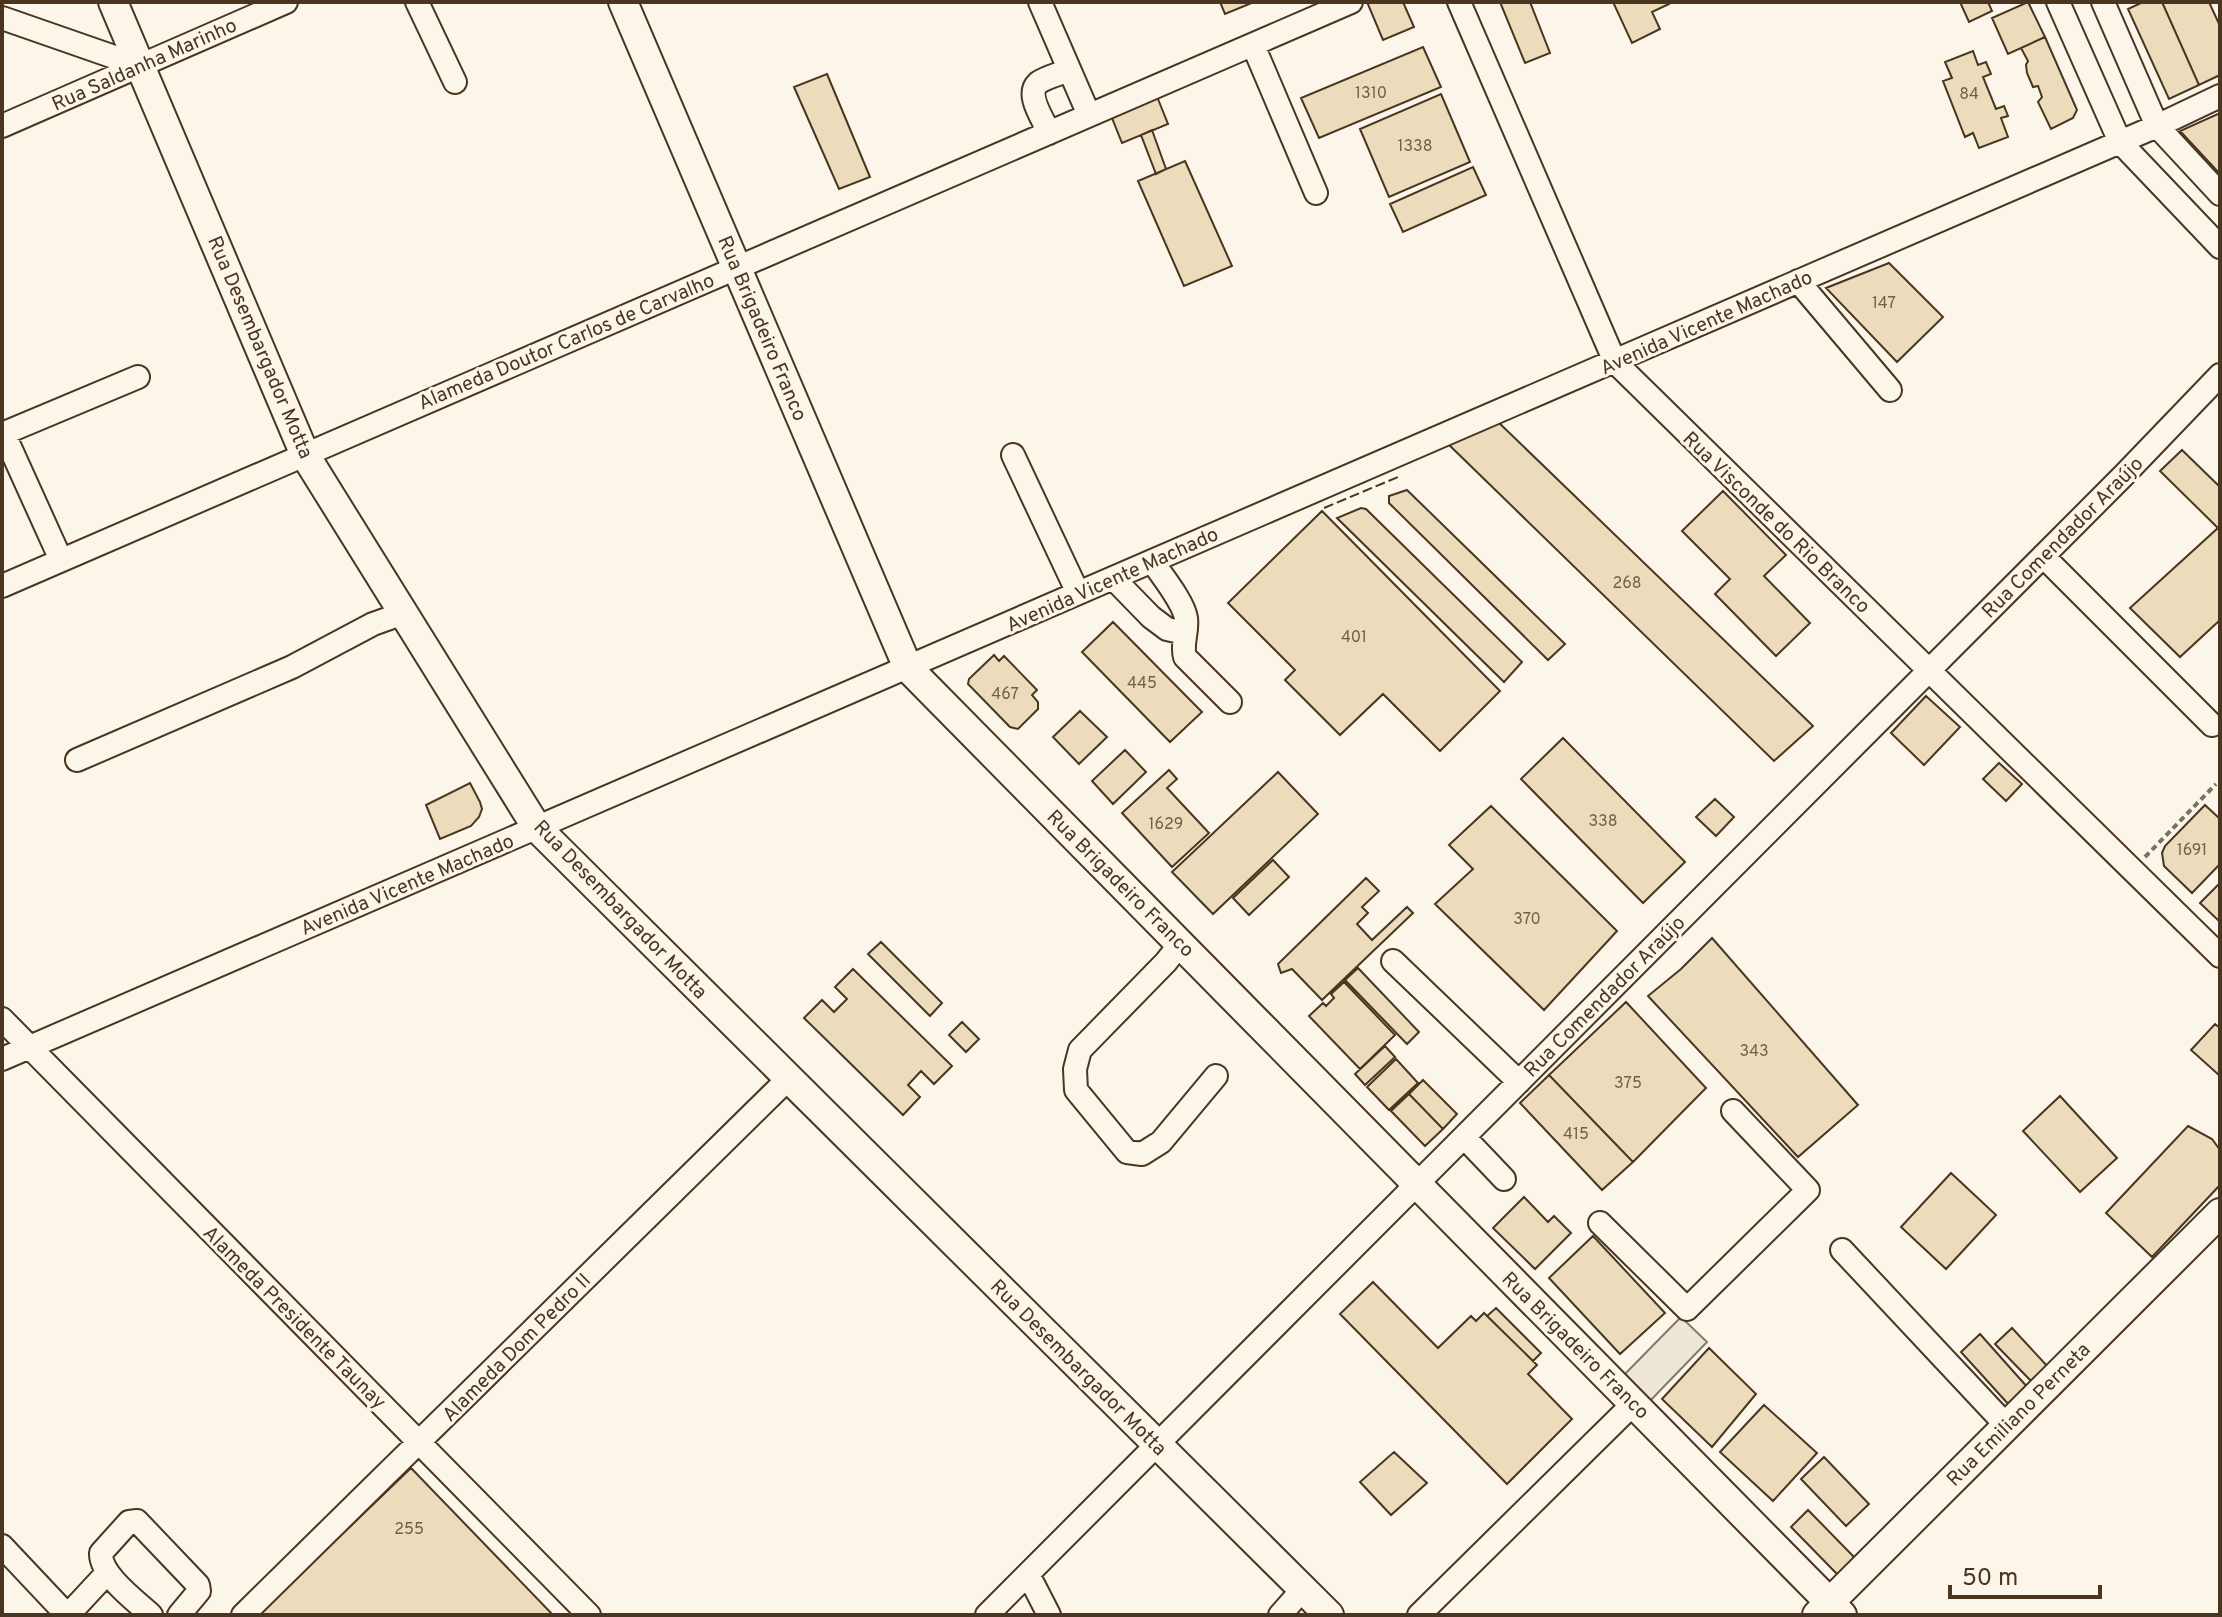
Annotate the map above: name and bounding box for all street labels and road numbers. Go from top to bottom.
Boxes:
street label: Rua Saldanha Marinho [48,13,242,118]
street label: Rua Desembargador Motta [200,232,318,463]
street label: Rua Brigadeiro Franco [710,232,812,425]
street label: Avenida Vicente Machado [1597,265,1817,382]
street label: Alameda Doutor Carlos de Carvalho [415,268,719,417]
street label: Rua Visconde do Rio Branco [1676,427,1875,620]
street label: Rua Comendador Araújo [1977,452,2150,625]
street label: Avenida Vicente Machado [1003,522,1223,639]
street label: Rua Brigadeiro Franco [1040,805,1199,964]
street label: Rua Desembargador Motta [527,815,712,1006]
street label: Avenida Vicente Machado [297,829,519,943]
street label: Rua Comendador Araújo [1519,911,1692,1084]
street label: Alameda Presidente Taunay [196,1221,391,1416]
street label: Rua Brigadeiro Franco [1495,1267,1654,1426]
street label: Alameda Dom Pedro II [438,1269,597,1428]
street label: Rua Desembargador Motta [984,1275,1171,1462]
street label: Rua Emiliano Perneta [1942,1338,2097,1493]

